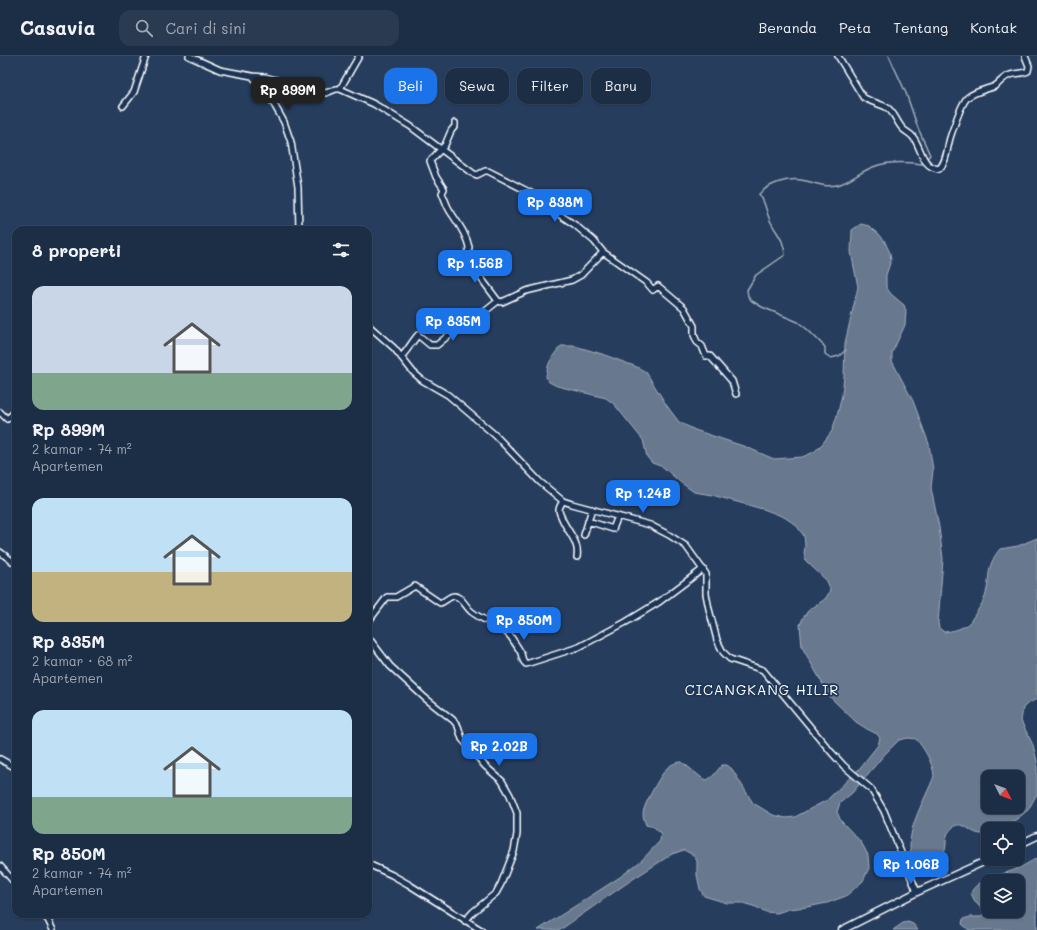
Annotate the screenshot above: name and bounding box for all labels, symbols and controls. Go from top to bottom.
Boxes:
search box [119,10,399,46]
text: Casavia [20,15,95,40]
icon: search [133,17,155,39]
text: Cari di sini [165,18,246,38]
text: Beranda [759,18,817,37]
text: Peta [839,18,871,37]
text: Tentang [893,18,948,37]
text: Kontak [970,18,1017,37]
chip: Beli [384,68,437,104]
chip: Sewa [445,68,509,104]
chip: Filter [517,68,583,104]
chip: Baru [591,68,651,104]
pin: Rp 899M [251,77,325,111]
text: Rp 899M [260,81,316,98]
pin: Rp 838M [518,189,592,223]
text: Rp 838M [527,193,583,210]
text: 8 properti [32,239,122,261]
icon: filters [330,239,352,261]
pin: Rp 1.56B [434,250,516,284]
text: Rp 1.56B [447,254,503,271]
pin: Rp 835M [416,308,490,342]
icon: home [156,312,228,384]
text: Rp 835M [425,312,481,329]
text: Rp 899M [32,418,105,440]
text: 2 kamar · 74 m² [32,440,132,457]
text: Apartemen [32,457,103,474]
pin: Rp 1.24B [602,480,684,514]
text: Rp 1.24B [615,484,671,501]
icon: home [156,524,228,596]
pin: Rp 850M [487,607,561,641]
text: Rp 850M [496,611,552,628]
text: Rp 835M [32,630,105,652]
text: 2 kamar · 68 m² [32,652,133,669]
text: Apartemen [32,669,103,686]
district label: CICANGKANG HILIR [685,680,839,699]
pin: Rp 2.02B [458,733,540,767]
icon: home [156,736,228,808]
text: Rp 2.02B [470,737,528,754]
north arrow [981,770,1025,814]
map controls [981,770,1025,918]
button: locate [981,822,1025,866]
text: Rp 850M [32,842,106,864]
pin: Rp 1.06B [870,851,952,885]
text: Rp 1.06B [883,855,939,872]
text: 2 kamar · 74 m² [32,864,132,881]
button: layers [981,874,1025,918]
text: Apartemen [32,881,103,898]

